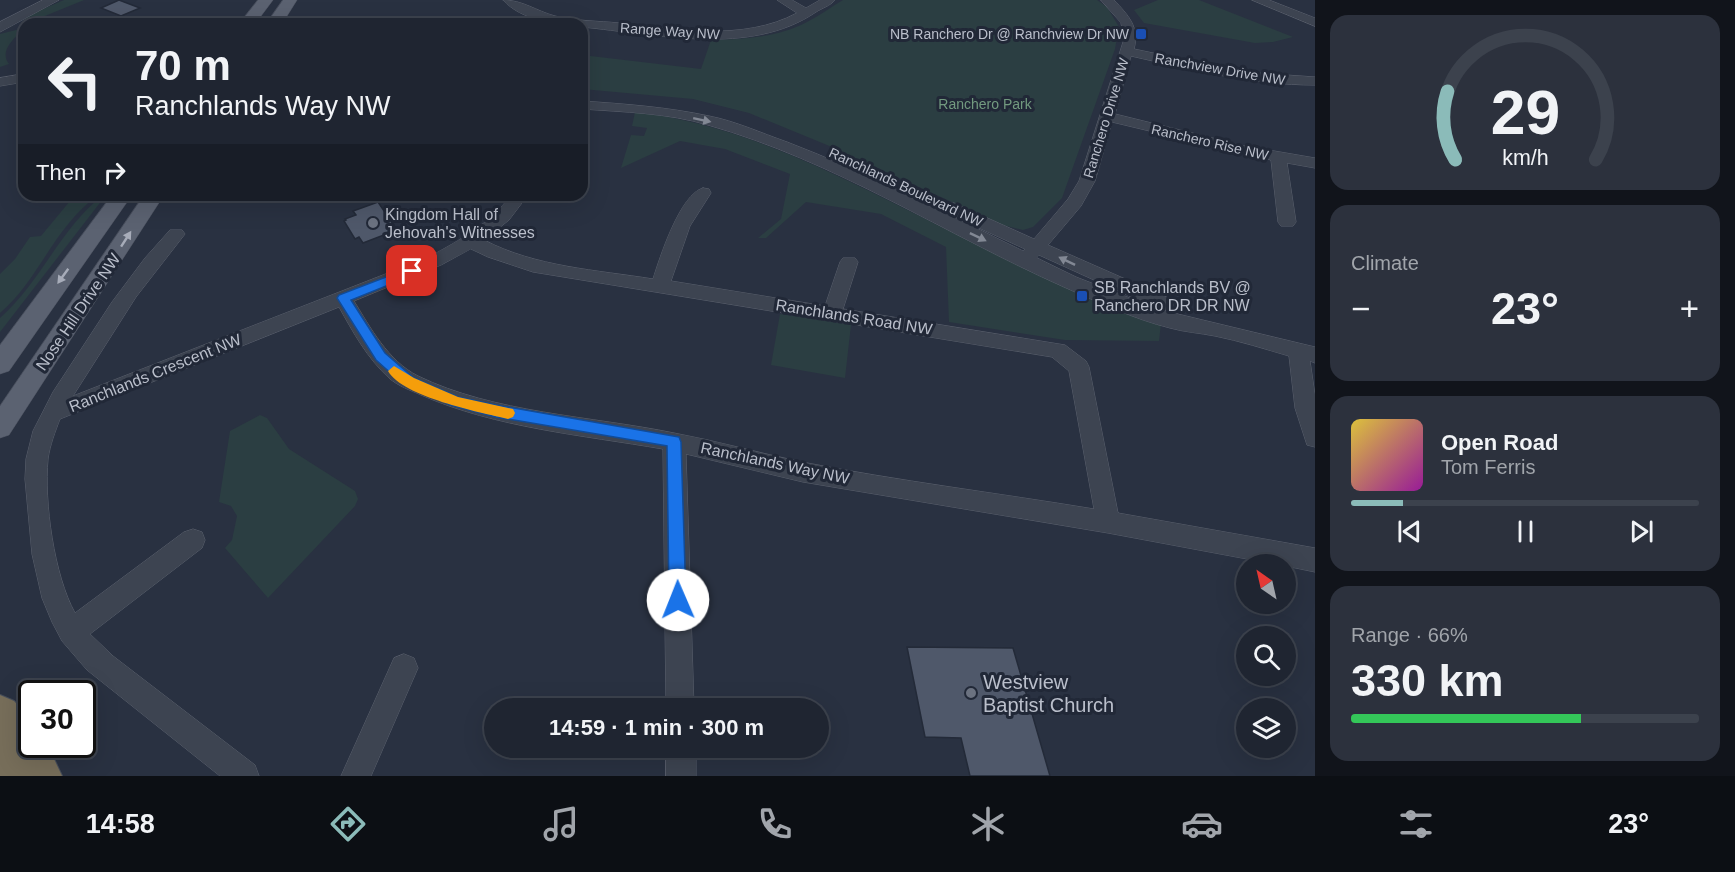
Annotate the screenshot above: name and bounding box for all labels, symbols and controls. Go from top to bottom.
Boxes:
street label: Range Way NW [620,20,721,43]
place label: NB Ranchero Dr @ Ranchview Dr NW [890,26,1130,42]
marker: NB Ranchero Dr @ Ranchview Dr NW [1134,27,1148,41]
icon: left [36,42,114,120]
text: 70 m [135,42,231,89]
street label: Ranchview Drive NW [1153,50,1287,88]
street label: Ranchero Drive NW [1080,55,1132,180]
text: 29 [1490,78,1560,147]
text: Ranchlands Way NW [135,91,391,121]
park label: Ranchero Park [938,96,1033,112]
one-way arrow [693,115,712,125]
street label: Ranchero Rise NW [1150,121,1271,163]
street label: Ranchlands Boulevard NW [826,144,986,230]
text: km/h [1502,146,1548,170]
icon: right [98,156,131,189]
text: Then [36,160,86,185]
place label: Kingdom Hall of Jehovah's Witnesses [385,206,535,241]
marker: Kingdom Hall of Jehovah's Witnesses [366,216,380,230]
one-way arrow [120,231,131,247]
one-way arrow [969,232,986,241]
pin [386,245,437,296]
street label: Nose Hill Drive NW [33,250,124,374]
text: Climate [1351,252,1419,274]
icon: arrive [395,254,428,287]
one-way arrow [1059,257,1076,266]
one-way arrow [57,268,69,284]
place label: SB Ranchlands BV @ Ranchero DR DR NW [1094,279,1251,314]
text: 23° [1491,283,1559,334]
marker: SB Ranchlands BV @ Ranchero DR DR NW [1075,289,1089,303]
text: − [1351,290,1370,327]
text: + [1680,290,1699,327]
street label: Ranchlands Road NW [774,296,934,338]
street label: Ranchlands Crescent NW [66,330,244,415]
text: Open Road [1441,430,1558,455]
street label: Ranchlands Way NW [699,439,852,487]
text: Tom Ferris [1441,456,1535,478]
icon: previous [1393,515,1426,548]
icon: pause [1509,515,1542,548]
icon: next [1625,515,1658,548]
north arrow [1236,554,1296,614]
map controls [1236,554,1296,758]
position arrow [646,568,710,632]
text: Range · 66% [1351,624,1468,646]
button: search [1236,626,1296,686]
text: 330 km [1351,655,1504,706]
place label: Westview Baptist Church [983,671,1114,716]
speed limit sign: 30 [18,680,96,758]
marker: Westview Baptist Church [964,686,978,700]
button: layers [1236,698,1296,758]
text: 14:59 · 1 min · 300 m [549,715,764,740]
icon: directions [327,803,369,845]
icon: music [540,803,582,845]
icon: phone [754,803,796,845]
icon: climate [967,803,1009,845]
icon: car [1181,803,1223,845]
icon: filters [1395,803,1437,845]
text: 14:58 [86,809,155,839]
text: 23° [1608,809,1649,839]

